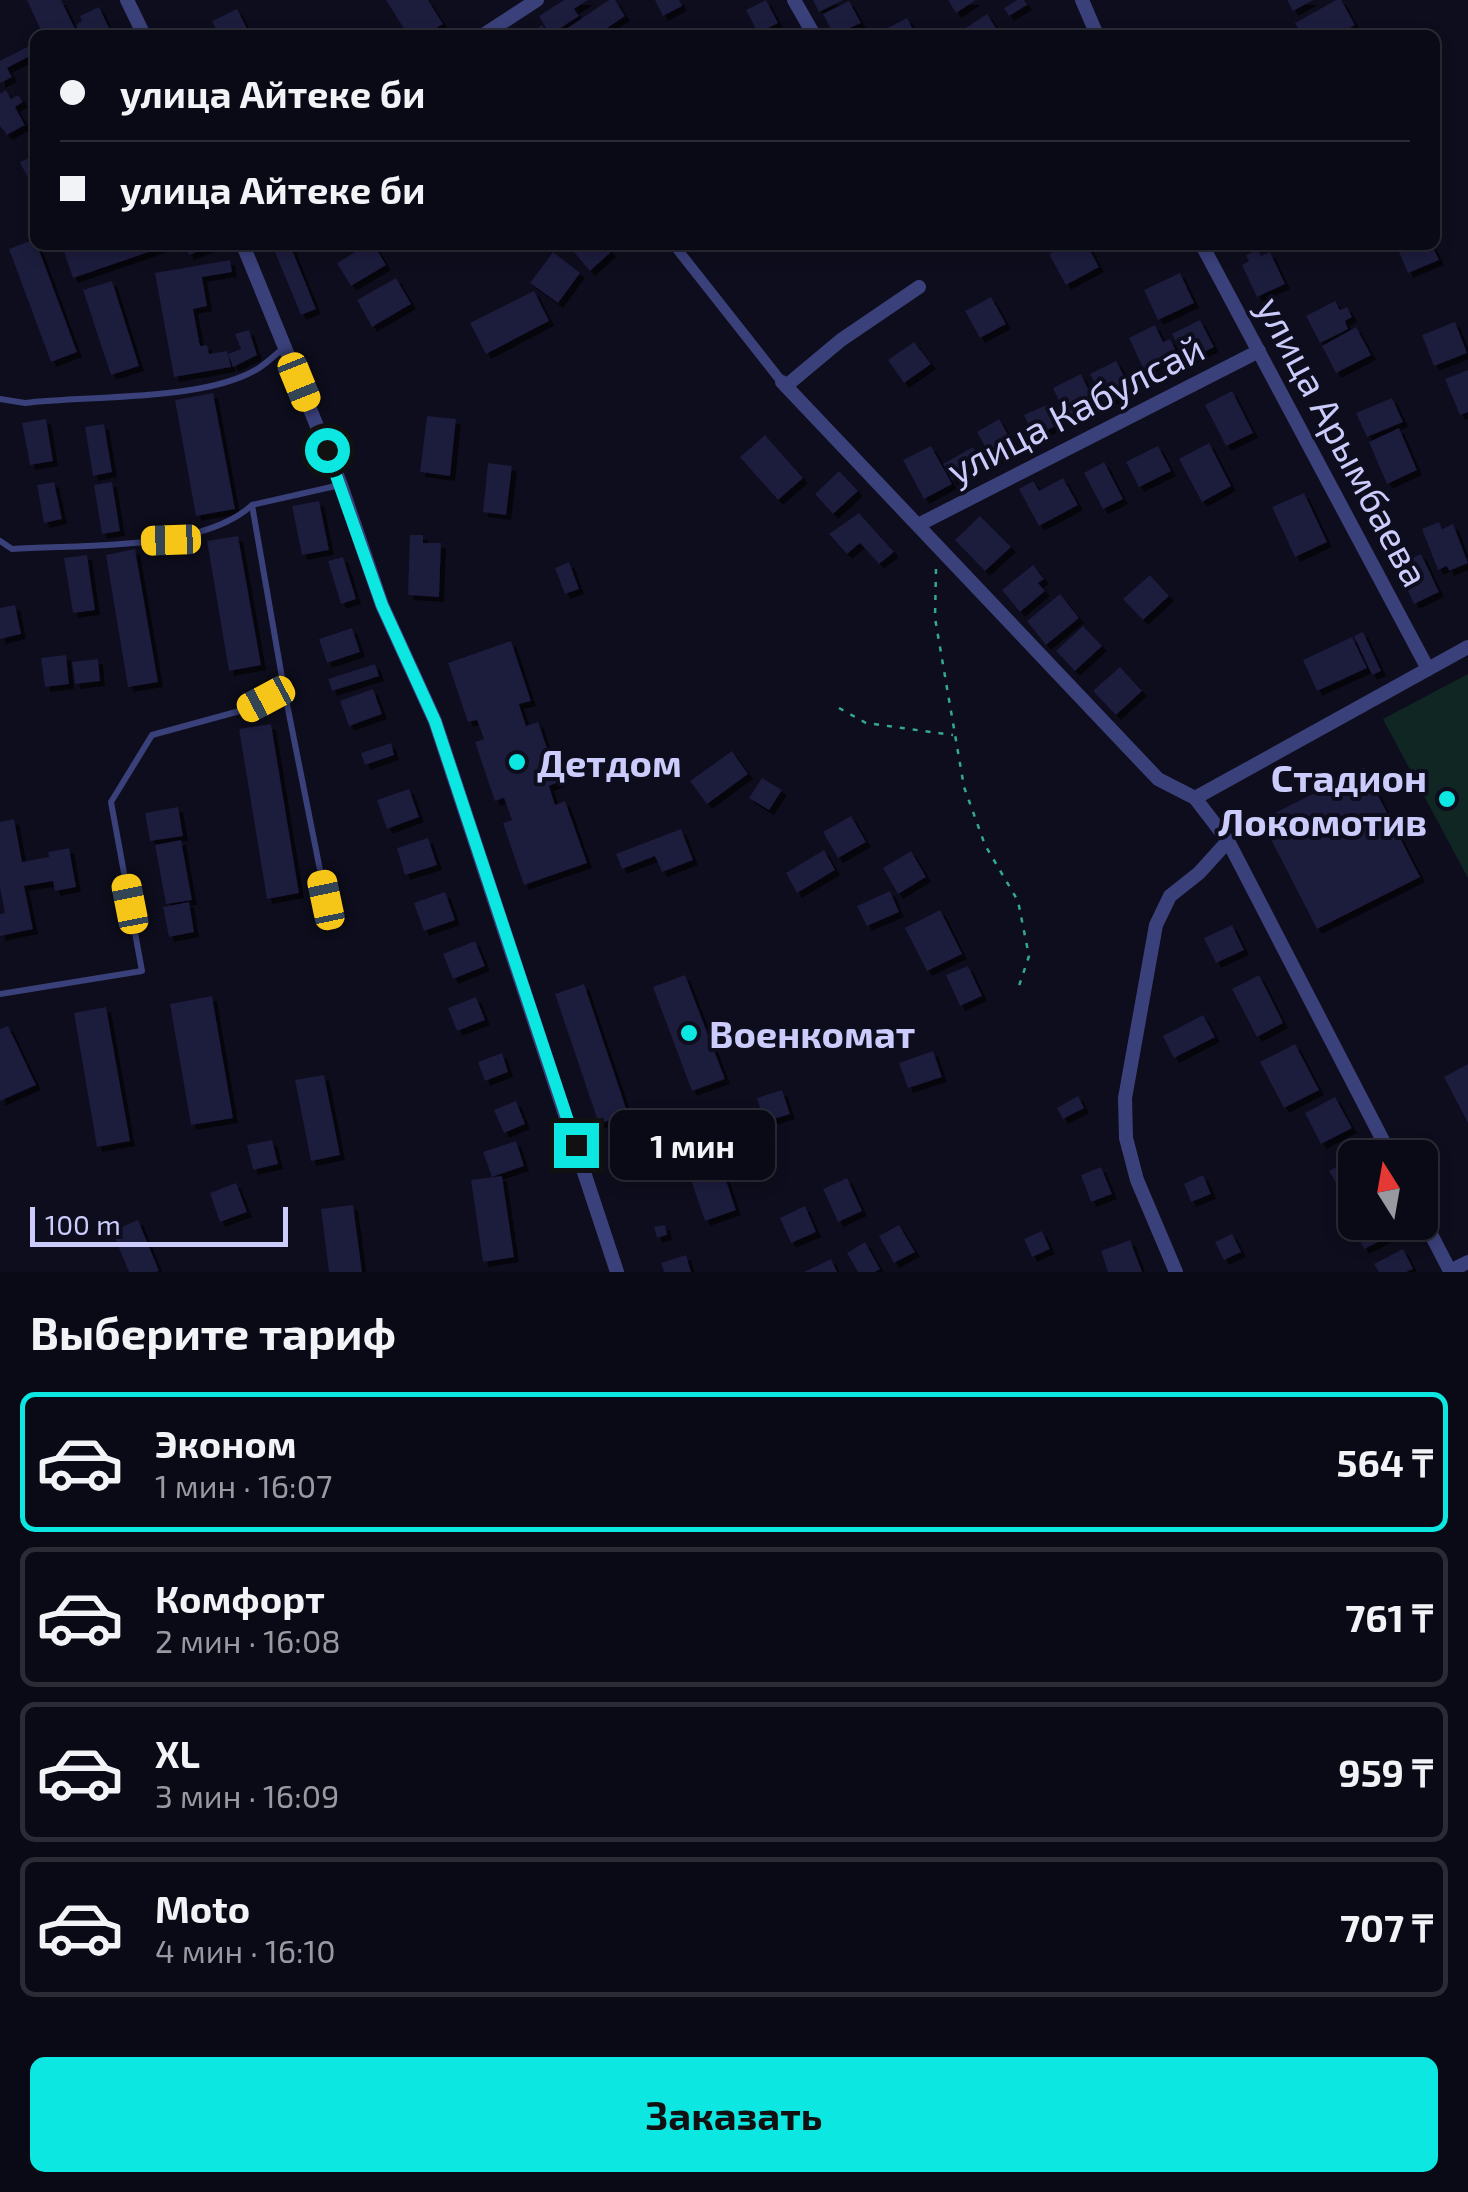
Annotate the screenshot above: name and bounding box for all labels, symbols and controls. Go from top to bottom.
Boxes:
text: улица Айтеке би [120,70,425,116]
text: улица Айтеке би [120,166,425,212]
street label: улица Арымбаева [1248,288,1440,594]
street label: улица Кабулсай [939,323,1211,493]
car [274,349,324,415]
route start [305,428,350,473]
car [140,524,202,556]
car [232,672,300,726]
place label: Детдом [537,739,682,785]
marker: Детдом [506,751,528,773]
place label: Стадион Локомотив [1218,754,1427,844]
marker: Стадион Локомотив [1436,788,1458,810]
car [305,868,347,932]
car [110,872,150,936]
place label: Военкомат [709,1010,915,1056]
marker: Военкомат [678,1022,700,1044]
callout: 1 мин [611,1110,776,1180]
route end [554,1123,599,1168]
text: 1 мин [650,1126,735,1164]
north arrow [1338,1140,1438,1240]
map controls [1338,1140,1438,1240]
scale bar [30,1202,288,1246]
text: 100 m [45,1207,121,1241]
text: Выберите тариф [30,1305,396,1359]
icon: car [35,1417,125,1507]
text: Эконом [155,1420,297,1466]
text: 564 ₸ [1336,1439,1433,1485]
text: 1 мин · 16:07 [155,1466,332,1504]
icon: car [35,1572,125,1662]
text: Комфорт [155,1575,325,1621]
text: 761 ₸ [1345,1594,1433,1640]
text: 2 мин · 16:08 [155,1621,341,1659]
icon: car [35,1727,125,1817]
text: XL [155,1730,200,1776]
text: 959 ₸ [1338,1749,1433,1795]
text: 3 мин · 16:09 [155,1776,339,1814]
icon: car [35,1882,125,1972]
text: Moto [155,1885,250,1931]
text: 707 ₸ [1340,1904,1433,1950]
text: 4 мин · 16:10 [155,1931,336,1969]
button: Заказать [30,2057,1438,2172]

